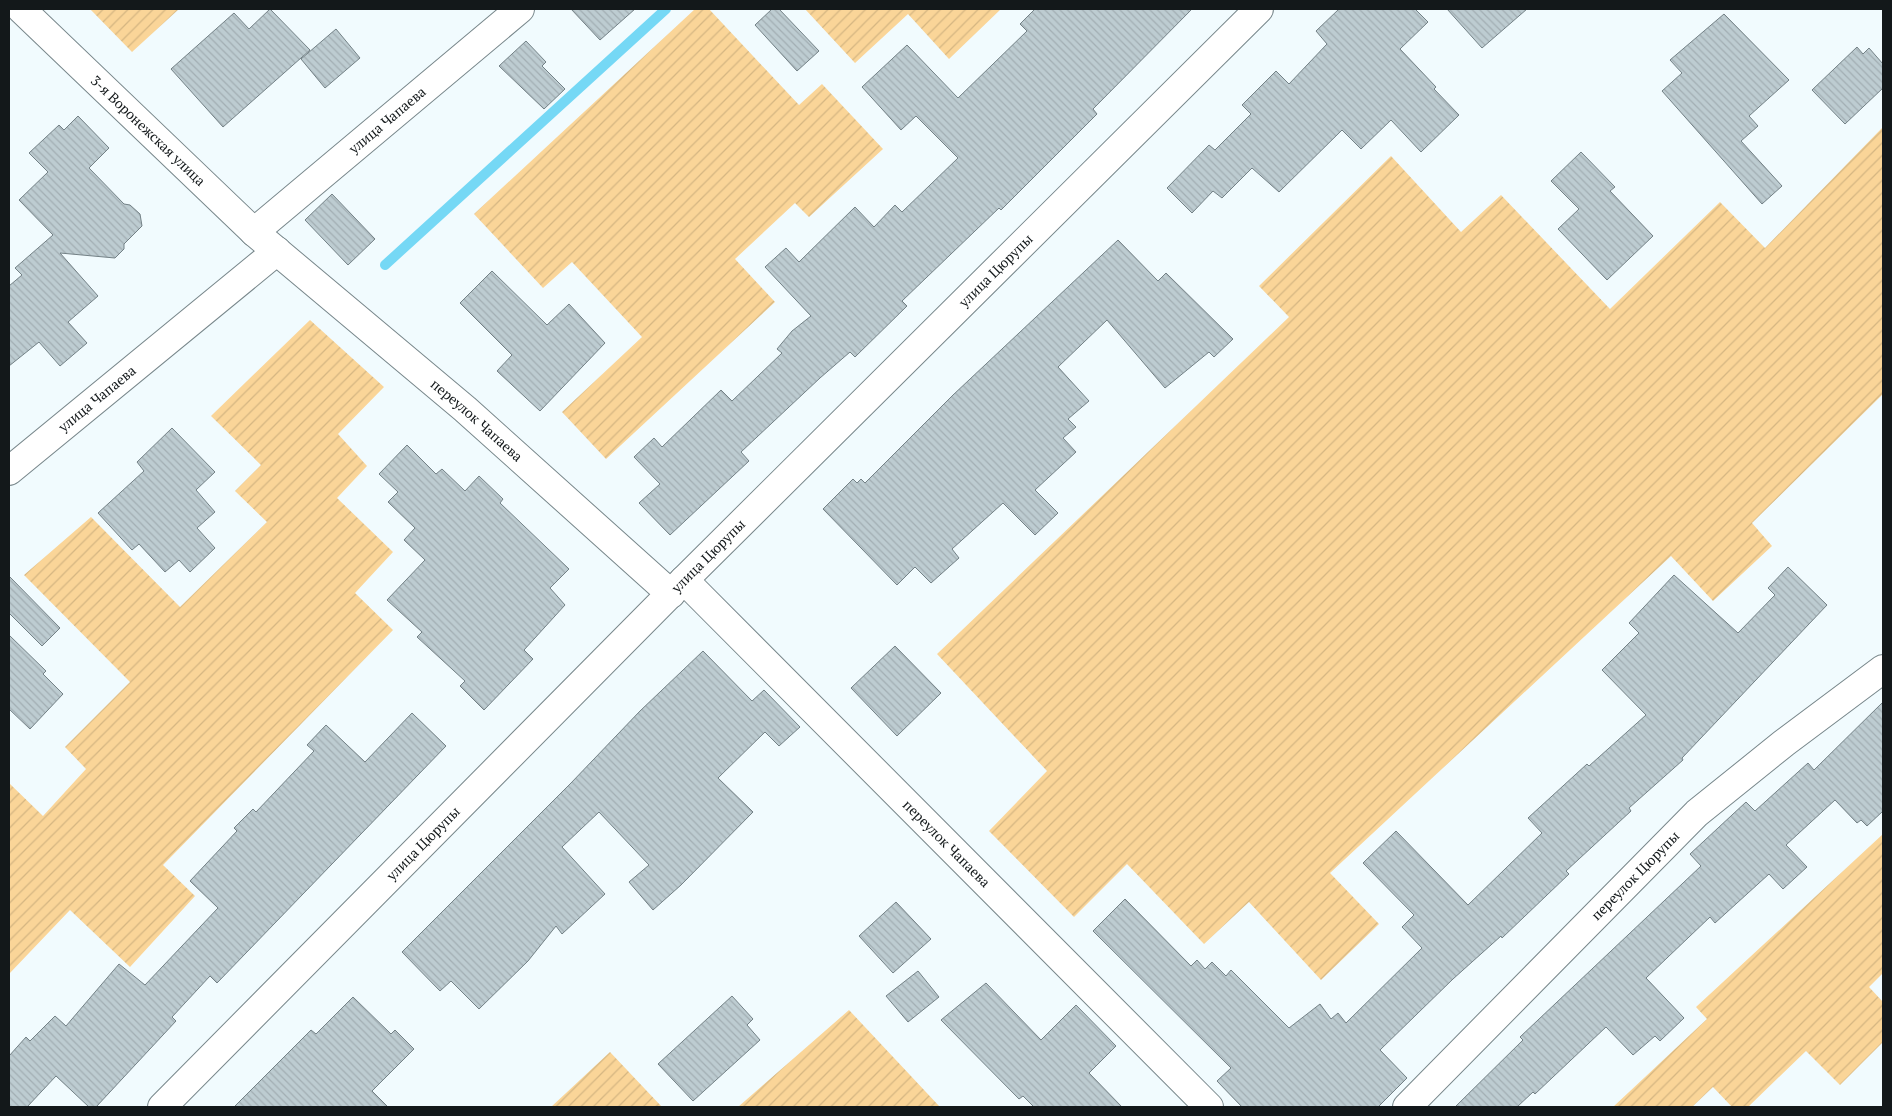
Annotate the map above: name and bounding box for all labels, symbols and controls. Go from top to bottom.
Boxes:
street label: 3-я Воронежская улица [87,71,210,190]
street label: улица Чапаева [344,82,430,158]
street label: улица Цюрупы [953,229,1036,312]
street label: улица Чапаева [53,361,140,436]
street label: переулок Чапаева [427,374,527,465]
street label: улица Цюрупы [666,515,749,597]
street label: переулок Чапаева [899,795,995,891]
street label: улица Цюрупы [381,802,464,885]
street label: переулок Цюрупы [1586,826,1683,924]

